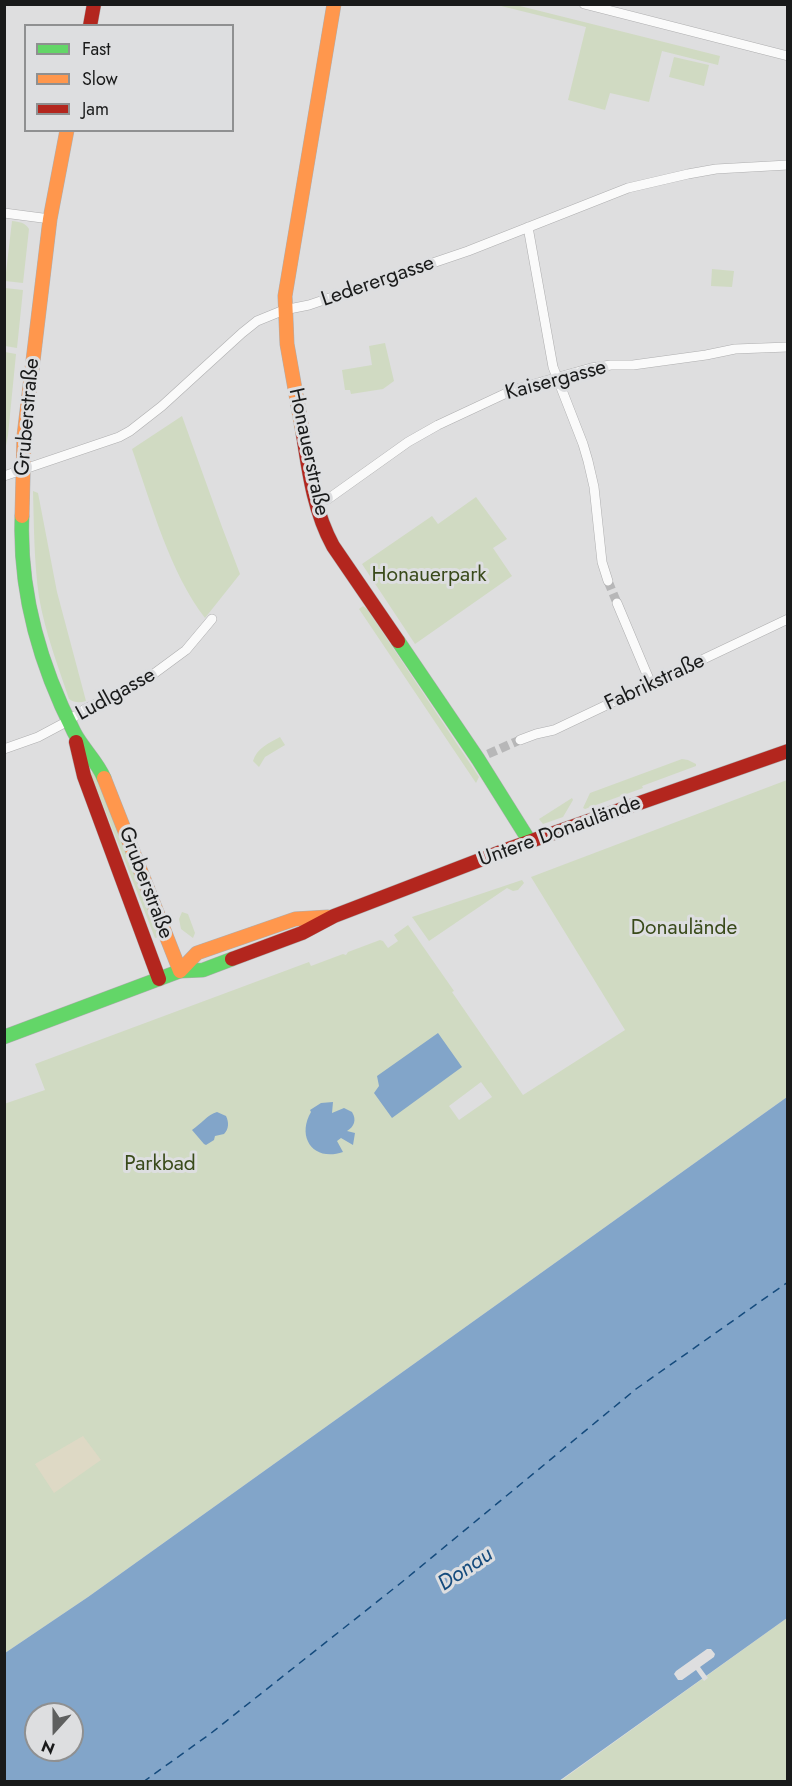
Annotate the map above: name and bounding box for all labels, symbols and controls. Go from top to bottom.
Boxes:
legend [24,24,234,132]
text: Fast [82,36,111,62]
text: Slow [82,66,118,92]
text: Jam [82,96,109,122]
street label: Lederergasse [318,251,438,313]
street label: Kaisergasse [503,355,609,407]
street label: Gruberstraße [10,357,46,477]
street label: Honauerstraße [282,386,334,518]
park label: Honauerpark [371,563,487,589]
street label: Fabrikstraße [601,649,709,717]
street label: Ludlgasse [72,663,160,727]
street label: Untere Donaulände [475,791,645,873]
street label: Gruberstraße [112,823,178,943]
park label: Donaulände [631,916,737,942]
park label: Parkbad [124,1152,196,1178]
water label: Donau [433,1542,499,1598]
north arrow [24,1702,84,1762]
text: N [38,1734,58,1760]

